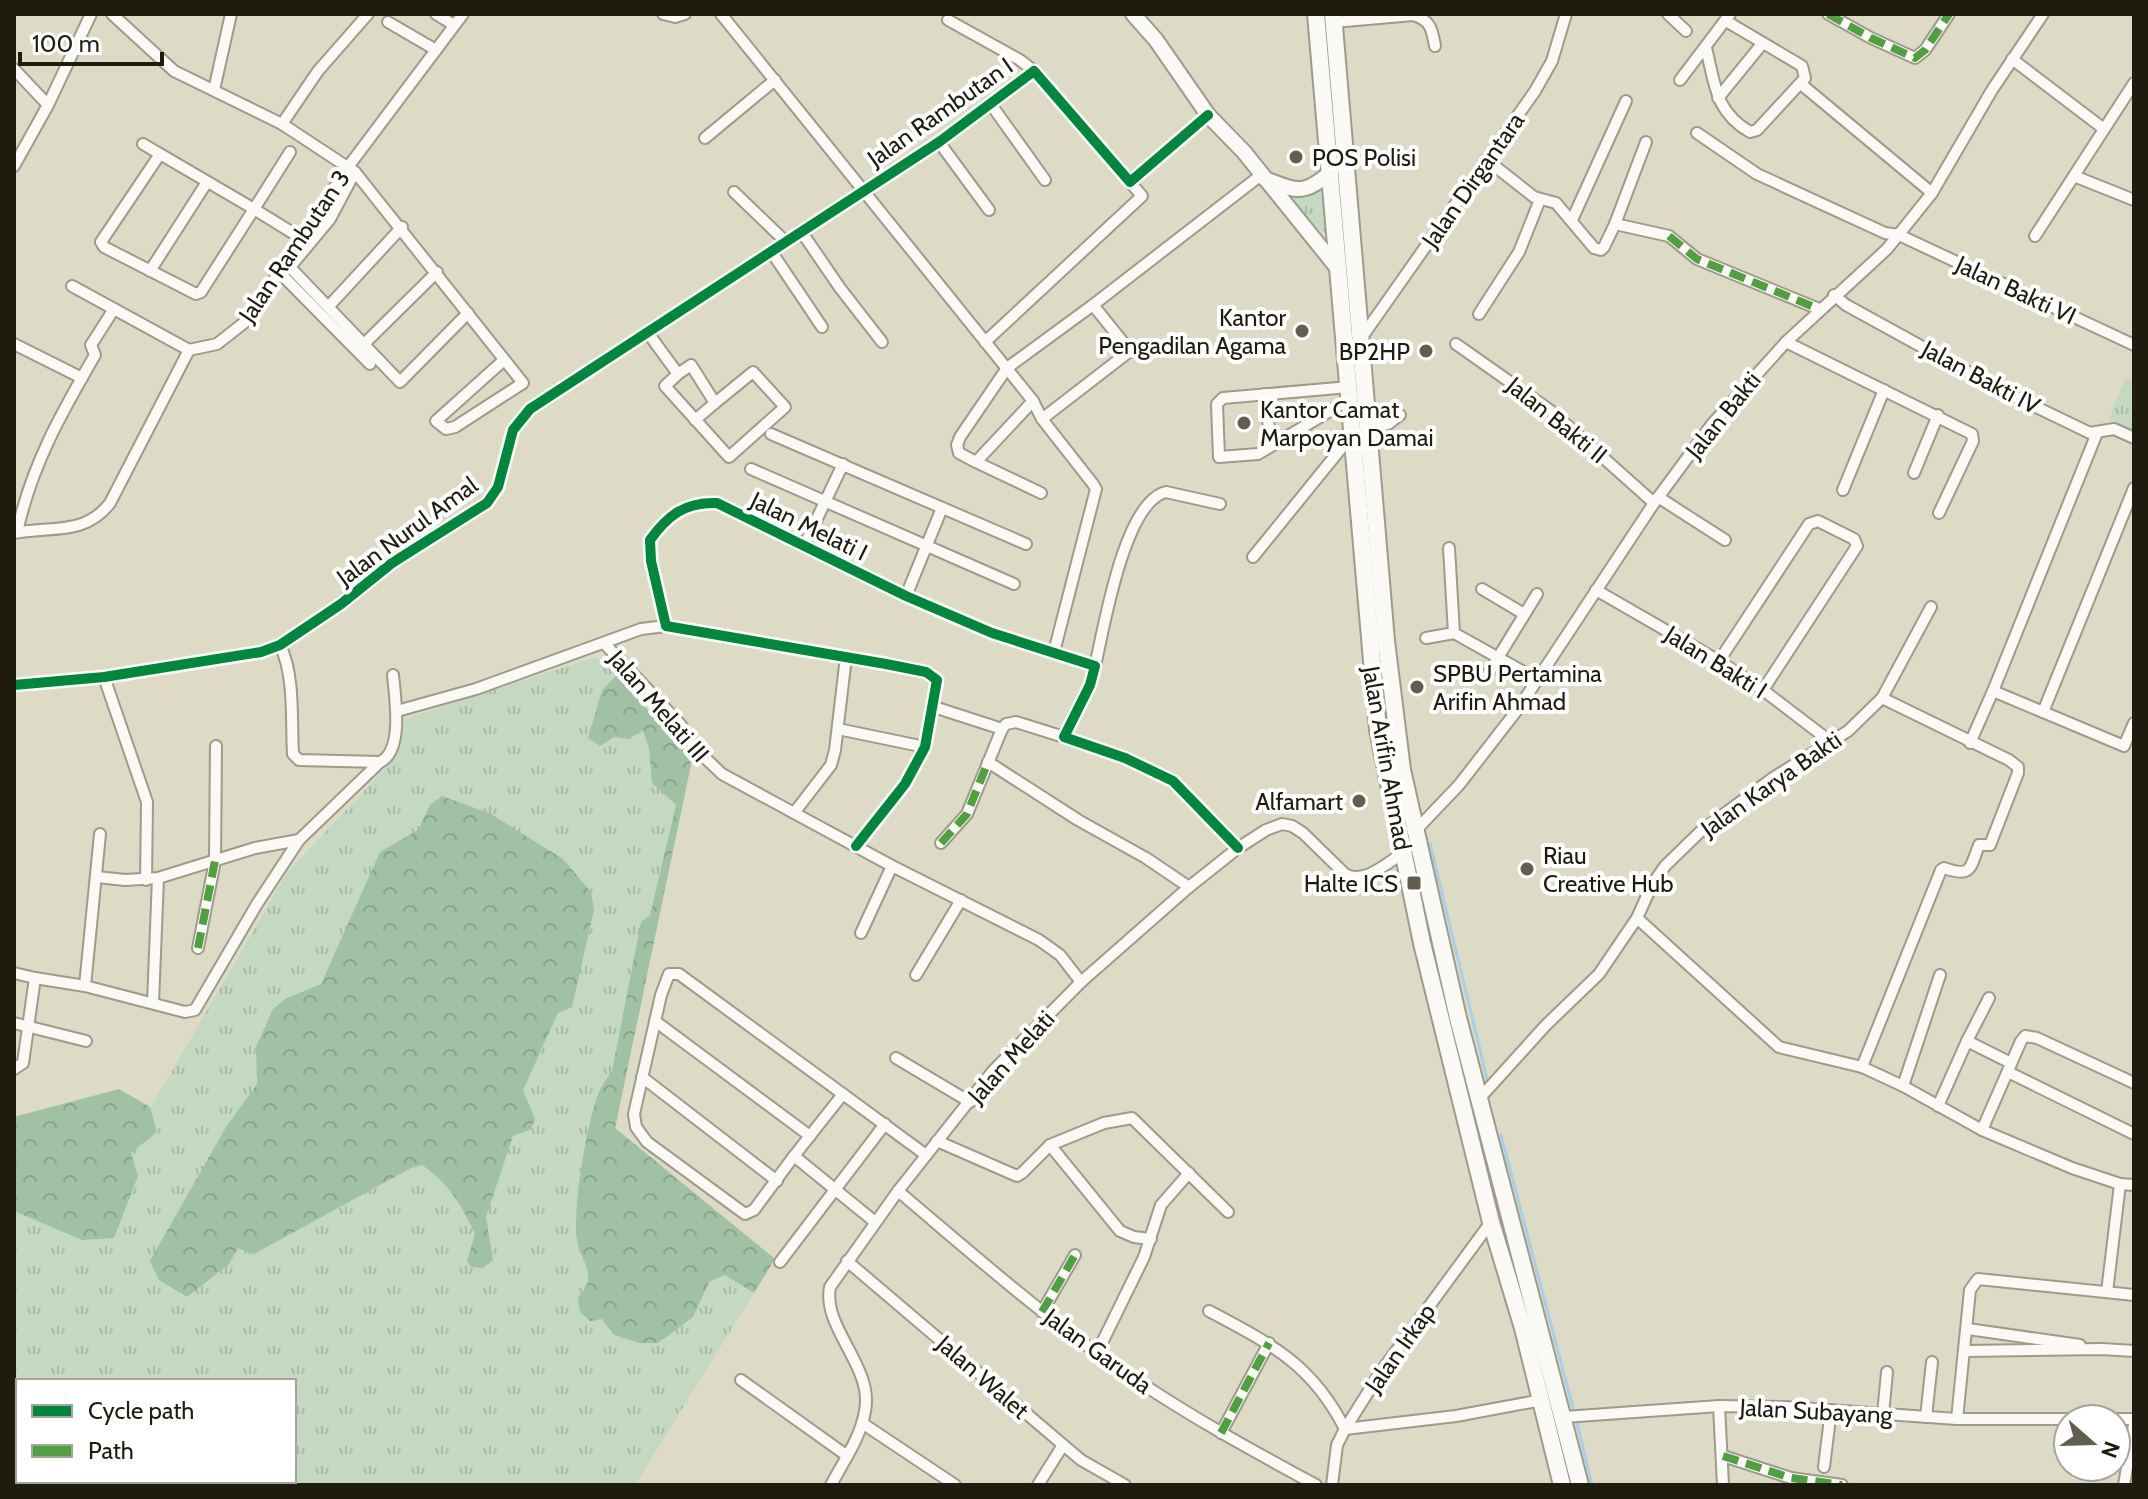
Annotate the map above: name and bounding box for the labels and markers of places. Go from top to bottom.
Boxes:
place label: POS Polisi [1312,143,1416,172]
marker: POS Polisi [1287,148,1305,166]
place label: Kantor Pengadilan Agama [1098,303,1286,360]
marker: Kantor Pengadilan Agama [1293,322,1311,340]
place label: BP2HP [1339,337,1410,366]
marker: BP2HP [1417,342,1435,360]
place label: Kantor Camat Marpoyan Damai [1260,395,1434,452]
marker: Kantor Camat Marpoyan Damai [1235,414,1253,432]
place label: SPBU Pertamina Arifin Ahmad [1433,659,1602,716]
marker: SPBU Pertamina Arifin Ahmad [1408,678,1426,696]
place label: Alfamart [1255,787,1343,816]
marker: Alfamart [1350,792,1368,810]
place label: Riau Creative Hub [1543,841,1674,898]
marker: Riau Creative Hub [1518,860,1536,878]
place label: Halte ICS [1304,869,1398,898]
marker: Halte ICS [1405,874,1423,892]

